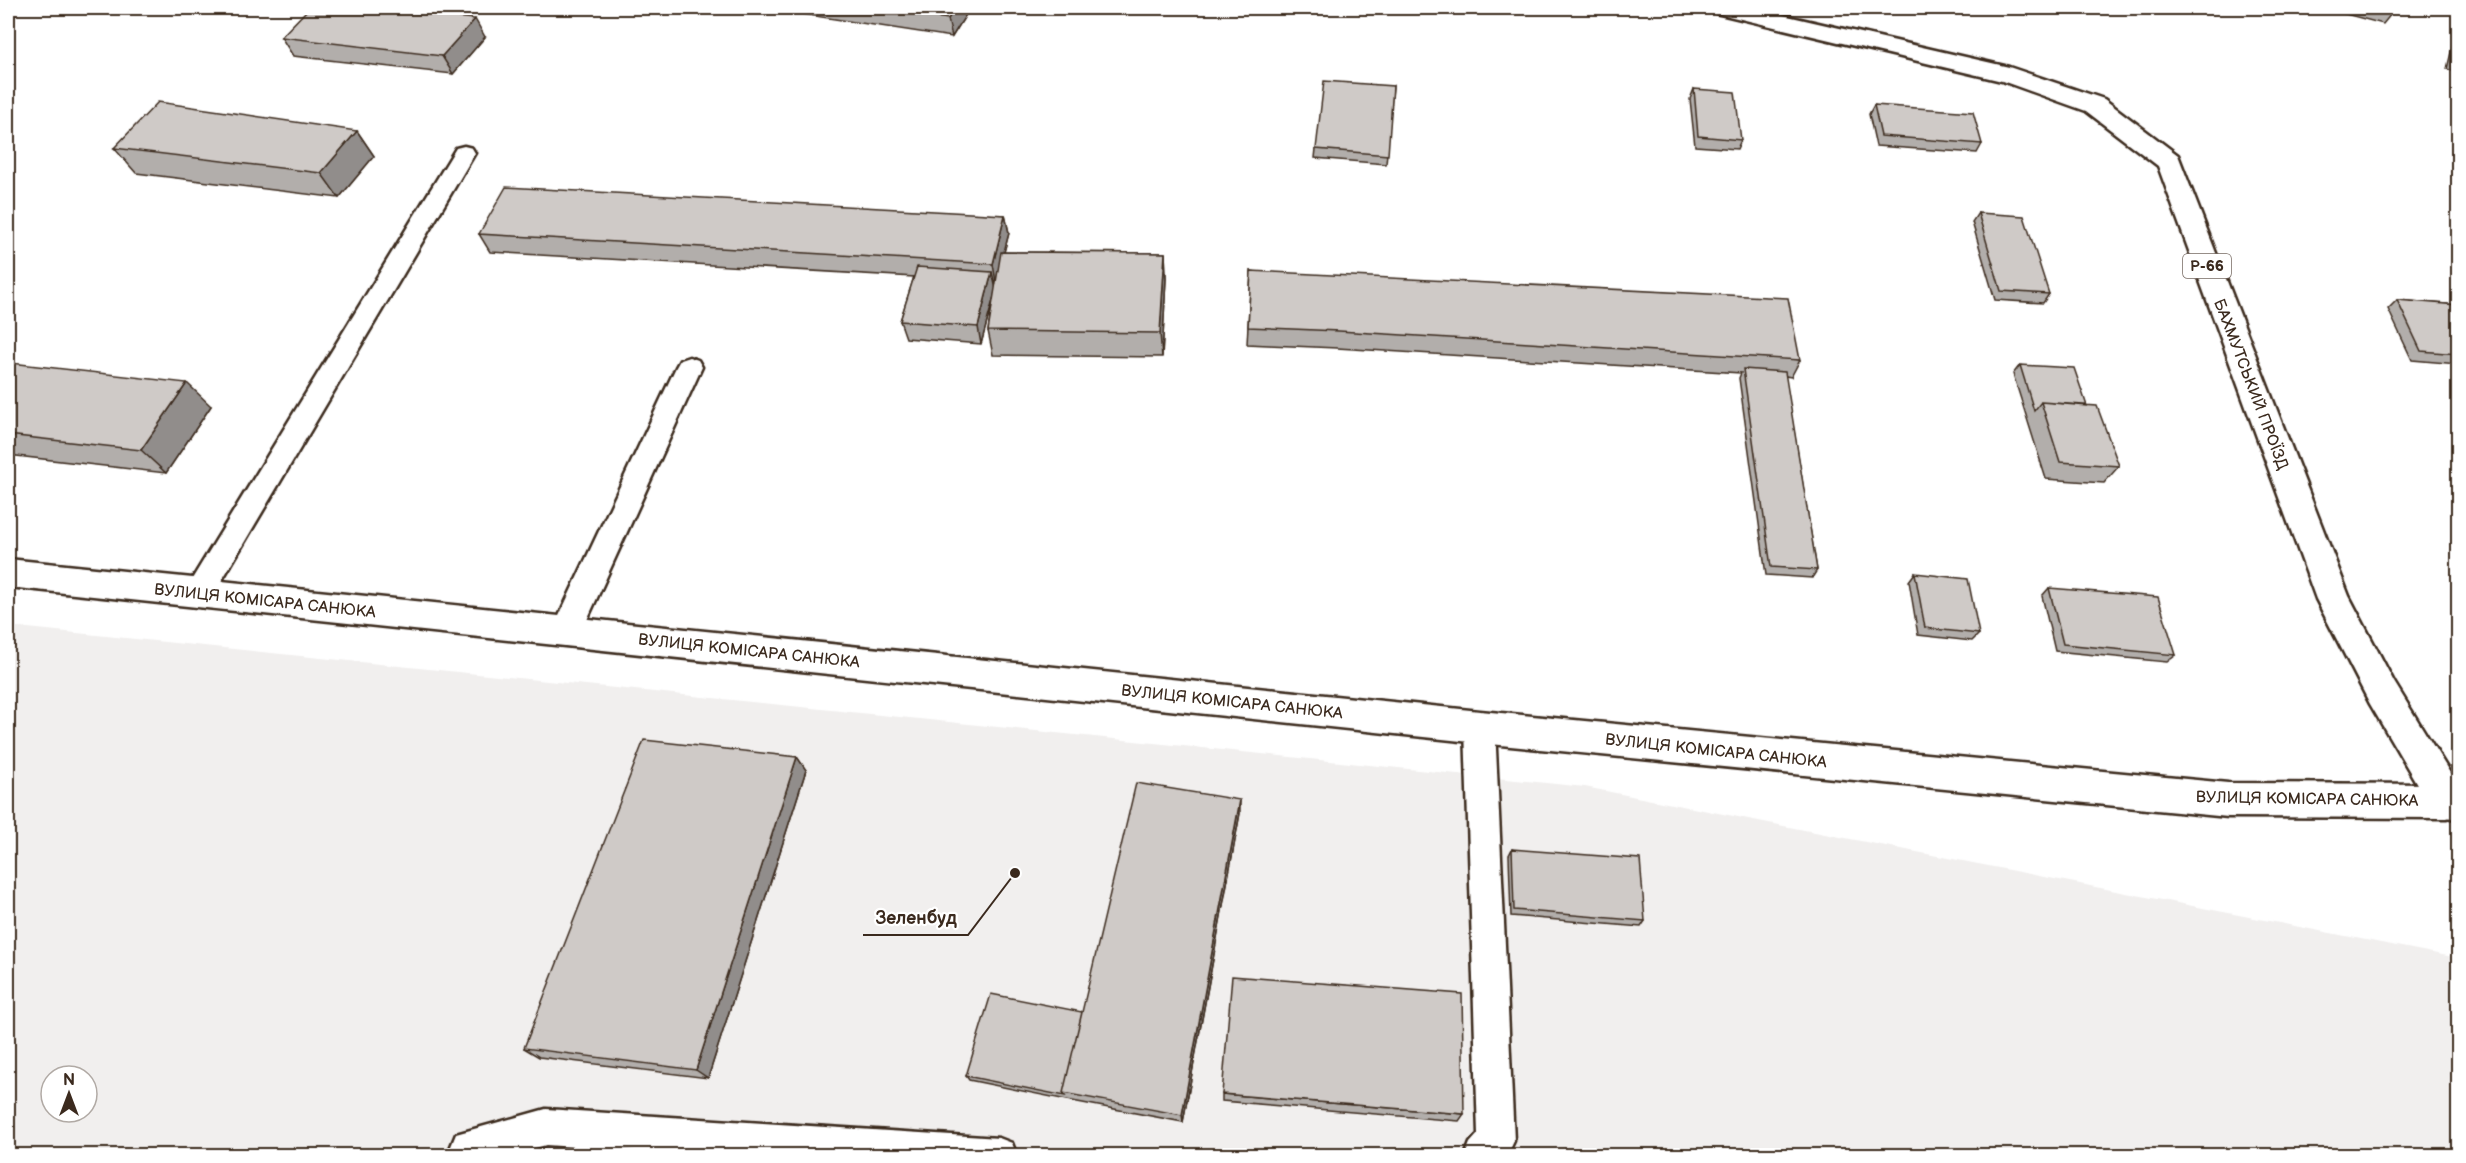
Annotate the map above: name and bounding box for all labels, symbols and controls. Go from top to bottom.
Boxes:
road number: Р-66 [2183,254,2231,278]
street label: БАХМУТСЬКИЙ ПРОЇЗД [2209,296,2294,473]
street label: ВУЛИЦЯ КОМІСАРА САНЮКА [153,580,377,623]
street label: ВУЛИЦЯ КОМІСАРА САНЮКА [637,630,861,673]
street label: ВУЛИЦЯ КОМІСАРА САНЮКА [1120,681,1344,724]
street label: ВУЛИЦЯ КОМІСАРА САНЮКА [1604,730,1828,773]
street label: ВУЛИЦЯ КОМІСАРА САНЮКА [2196,788,2419,811]
callout: Зеленбуд [863,899,968,935]
text: Зеленбуд [875,908,957,929]
north arrow [39,1064,99,1124]
text: N [63,1071,75,1090]

